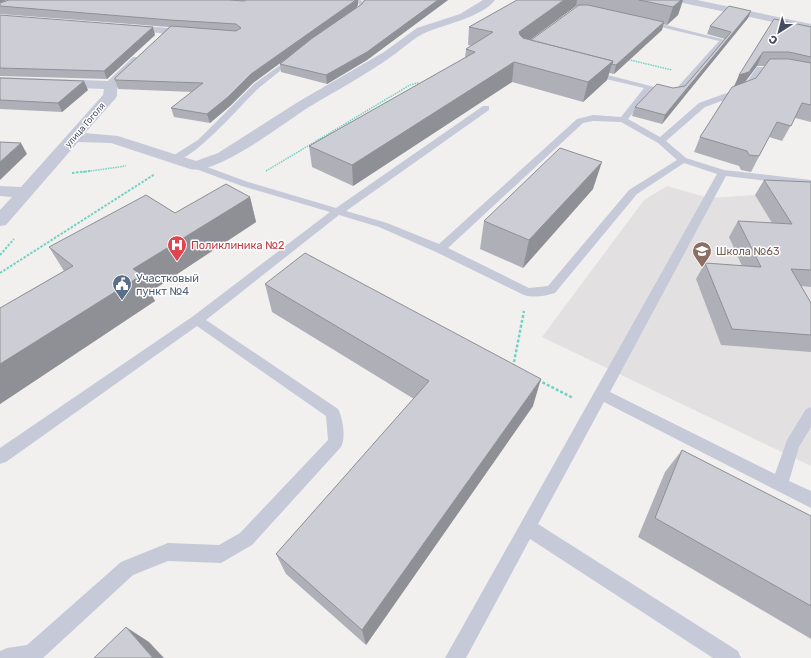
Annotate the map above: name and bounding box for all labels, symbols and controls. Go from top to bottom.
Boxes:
north arrow [759,12,799,52]
text: С [766,32,780,47]
street label: улица Гоголя [63,101,107,149]
hospital icon: Поликлиника №2 [166,234,188,262]
place label: Поликлиника №2 [191,239,284,252]
school or university icon: Школа №63 [691,240,713,268]
place label: Школа №63 [716,245,780,258]
place label: Участковый пункт №4 [136,272,199,298]
public building icon: Участковый пункт №4 [111,273,133,301]

